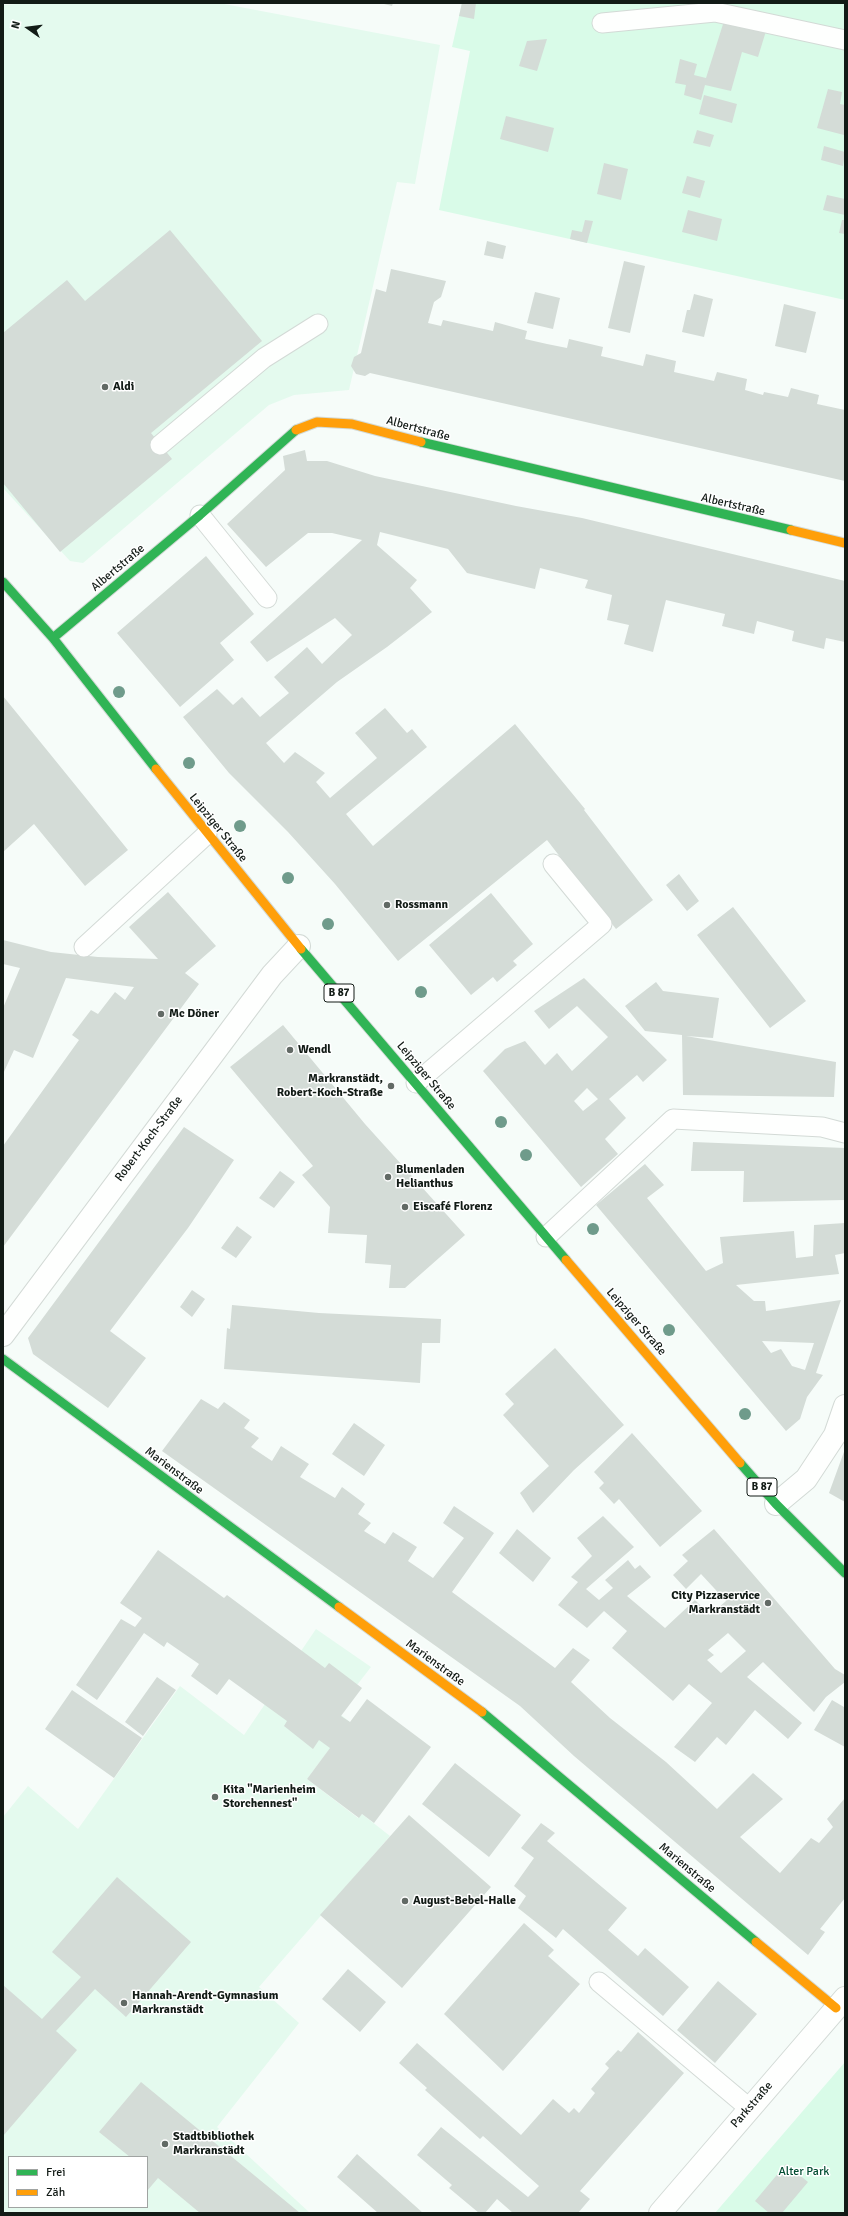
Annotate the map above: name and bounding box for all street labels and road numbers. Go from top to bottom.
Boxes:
street label: Albertstraße [385,414,451,444]
street label: Albertstraße [700,491,766,519]
street label: Albertstraße [88,541,148,595]
street label: Leipziger Straße [186,791,250,865]
road number: B 87 [324,984,354,1002]
street label: Leipziger Straße [393,1039,459,1113]
street label: Robert-Koch-Straße [112,1094,186,1184]
street label: Leipziger Straße [603,1285,669,1359]
street label: Marienstraße [142,1444,206,1498]
road number: B 87 [747,1478,777,1496]
street label: Marienstraße [403,1637,467,1689]
street label: Marienstraße [656,1840,718,1896]
street label: Parkstraße [728,2079,776,2131]

